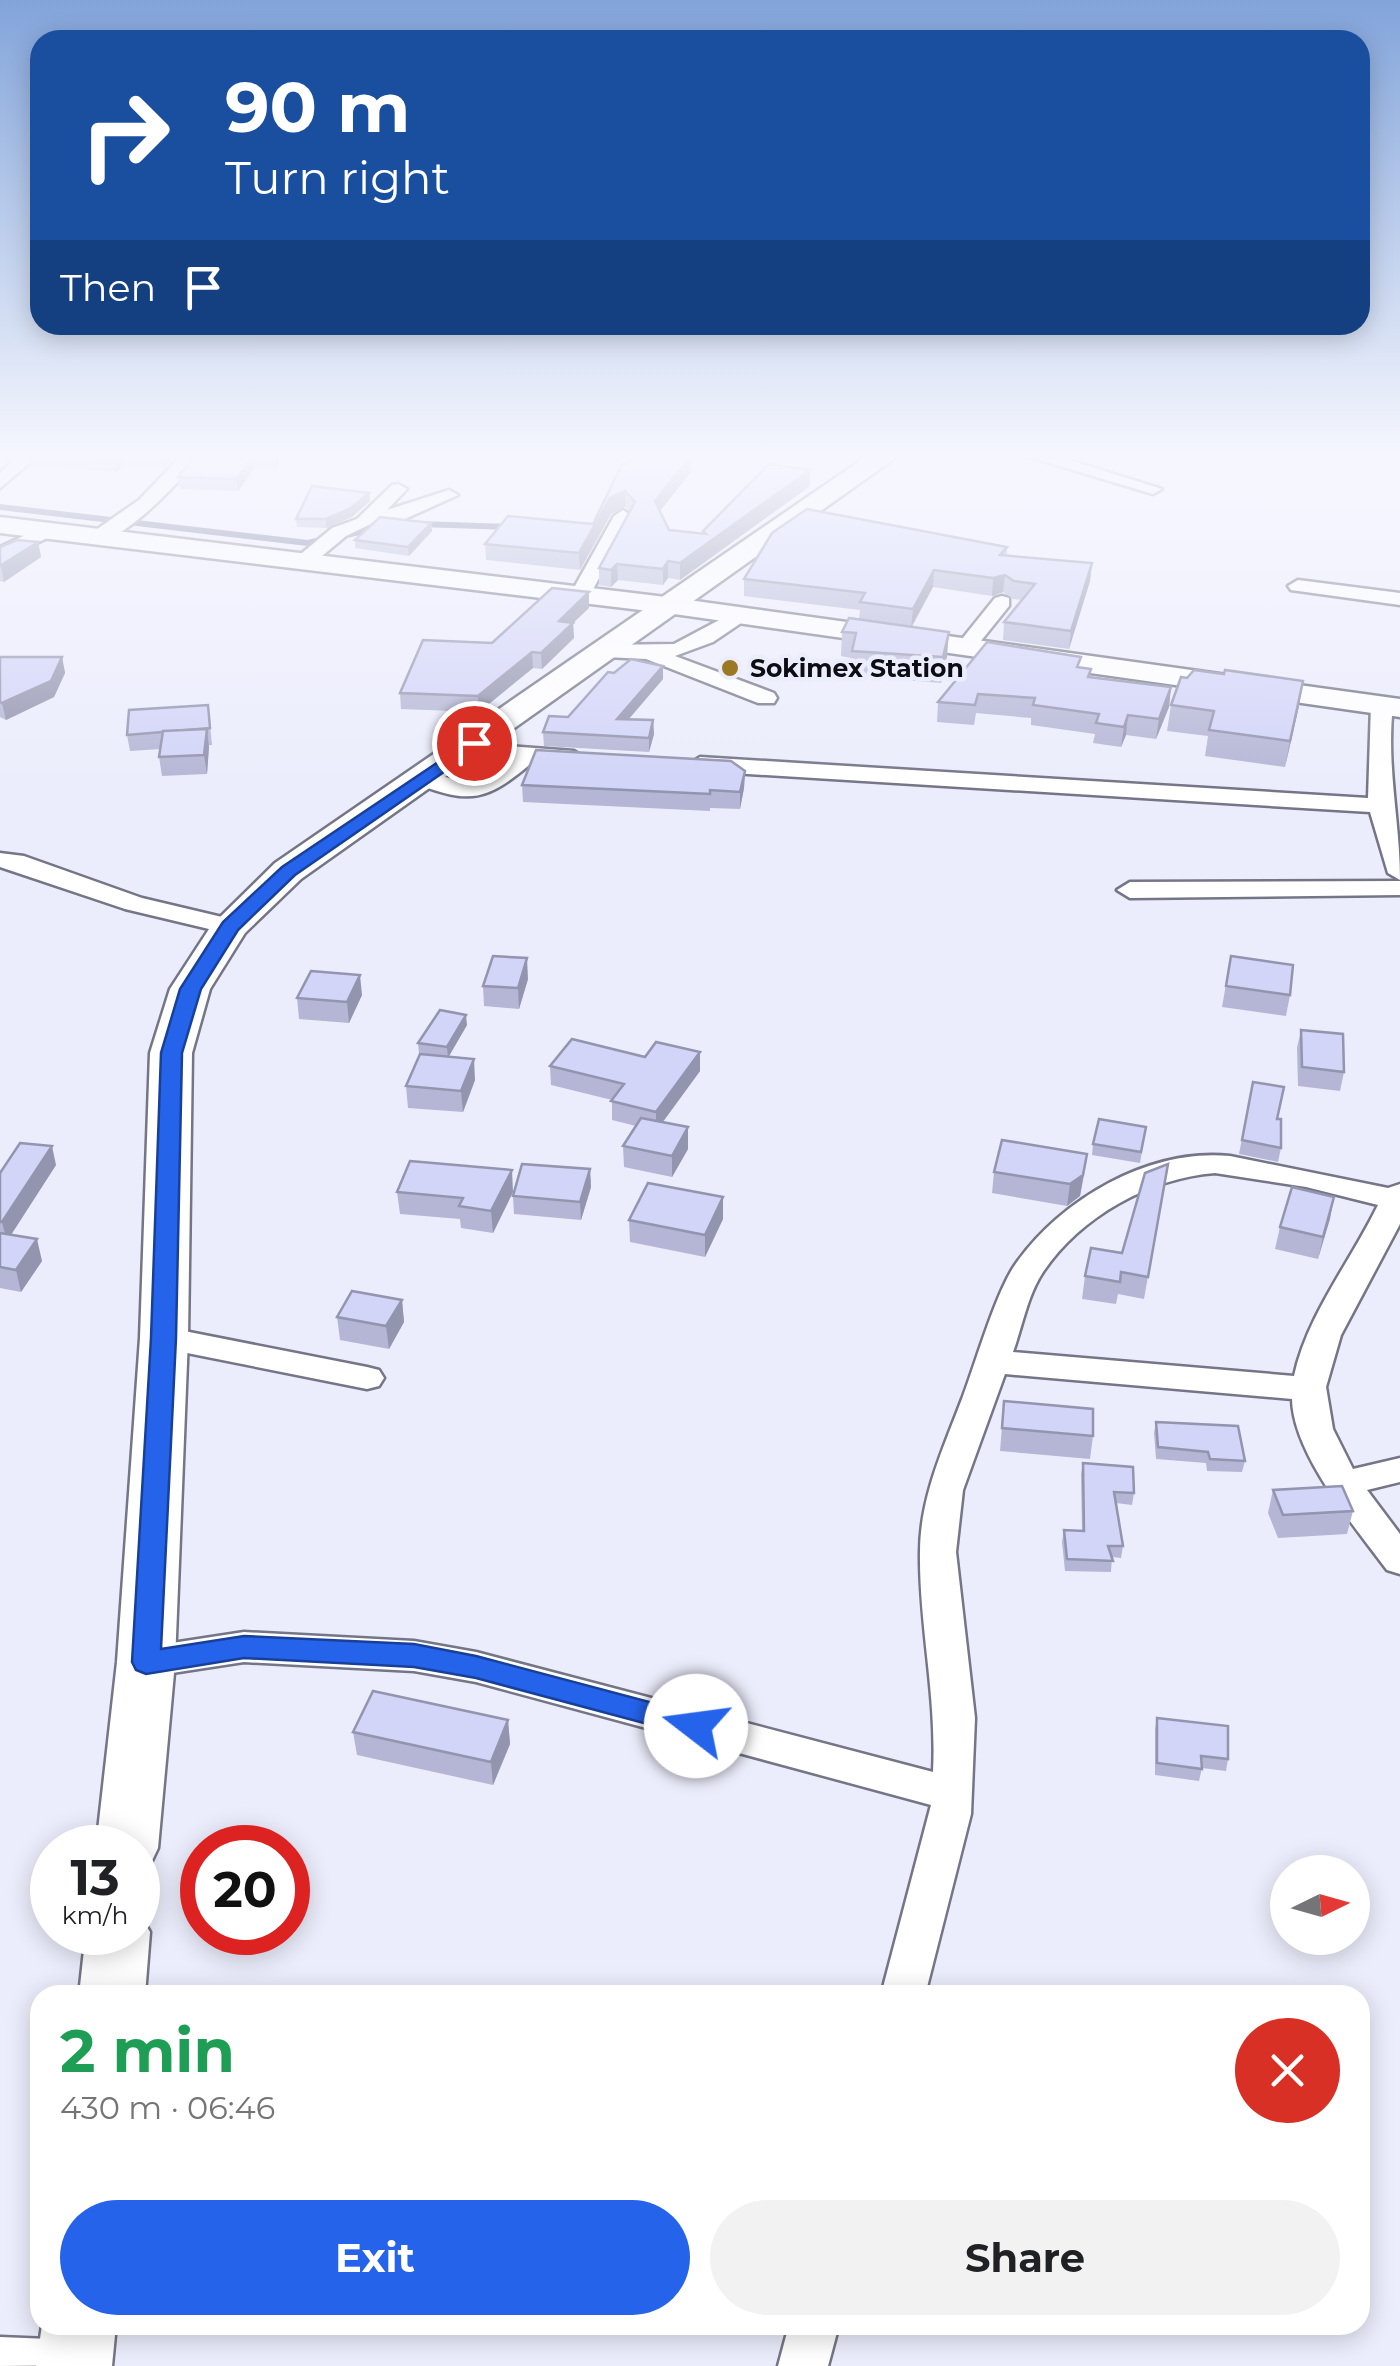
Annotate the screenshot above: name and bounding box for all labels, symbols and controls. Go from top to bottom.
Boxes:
text: 90 m [225,64,410,150]
icon: right [60,70,190,200]
text: Turn right [225,150,450,205]
icon: arrive [176,260,231,315]
text: Then [60,264,156,311]
place label: Sokimex Station [750,653,964,683]
marker: Sokimex Station [719,657,741,679]
pin [432,701,517,786]
icon: arrive [447,716,502,771]
position arrow [644,1674,748,1778]
speed limit sign: 20 [180,1825,310,1955]
text: 13 [70,1847,120,1908]
north arrow [1270,1855,1370,1955]
map controls [1270,1855,1370,1955]
text: km/h [62,1900,128,1930]
text: 2 min [60,2014,235,2087]
button: close [1235,2018,1340,2123]
text: 430 m · 06:46 [60,2088,275,2127]
button: Exit [60,2200,690,2315]
button: Share [710,2200,1340,2315]

